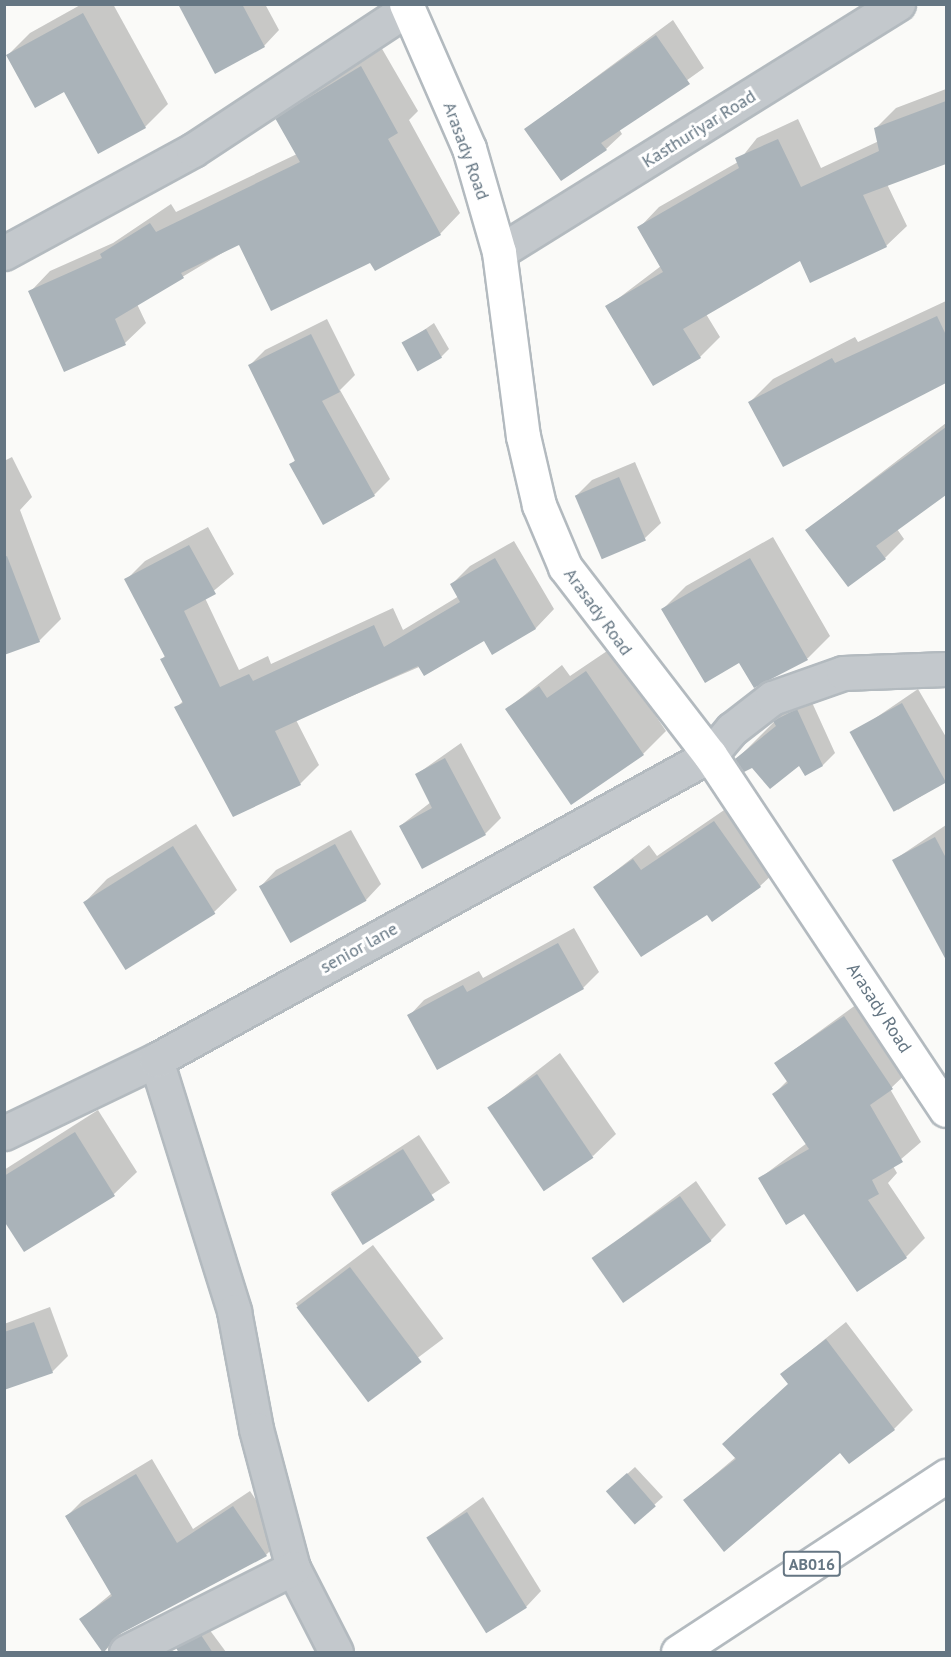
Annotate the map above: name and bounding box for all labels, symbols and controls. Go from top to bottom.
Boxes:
street label: Kasthuriyar Road [638,85,760,173]
street label: Arasady Road [438,99,494,203]
street label: Arasady Road [559,564,637,660]
street label: senior lane [317,918,401,978]
street label: Arasady Road [842,959,916,1057]
road number: AB016 [782,1551,842,1577]

